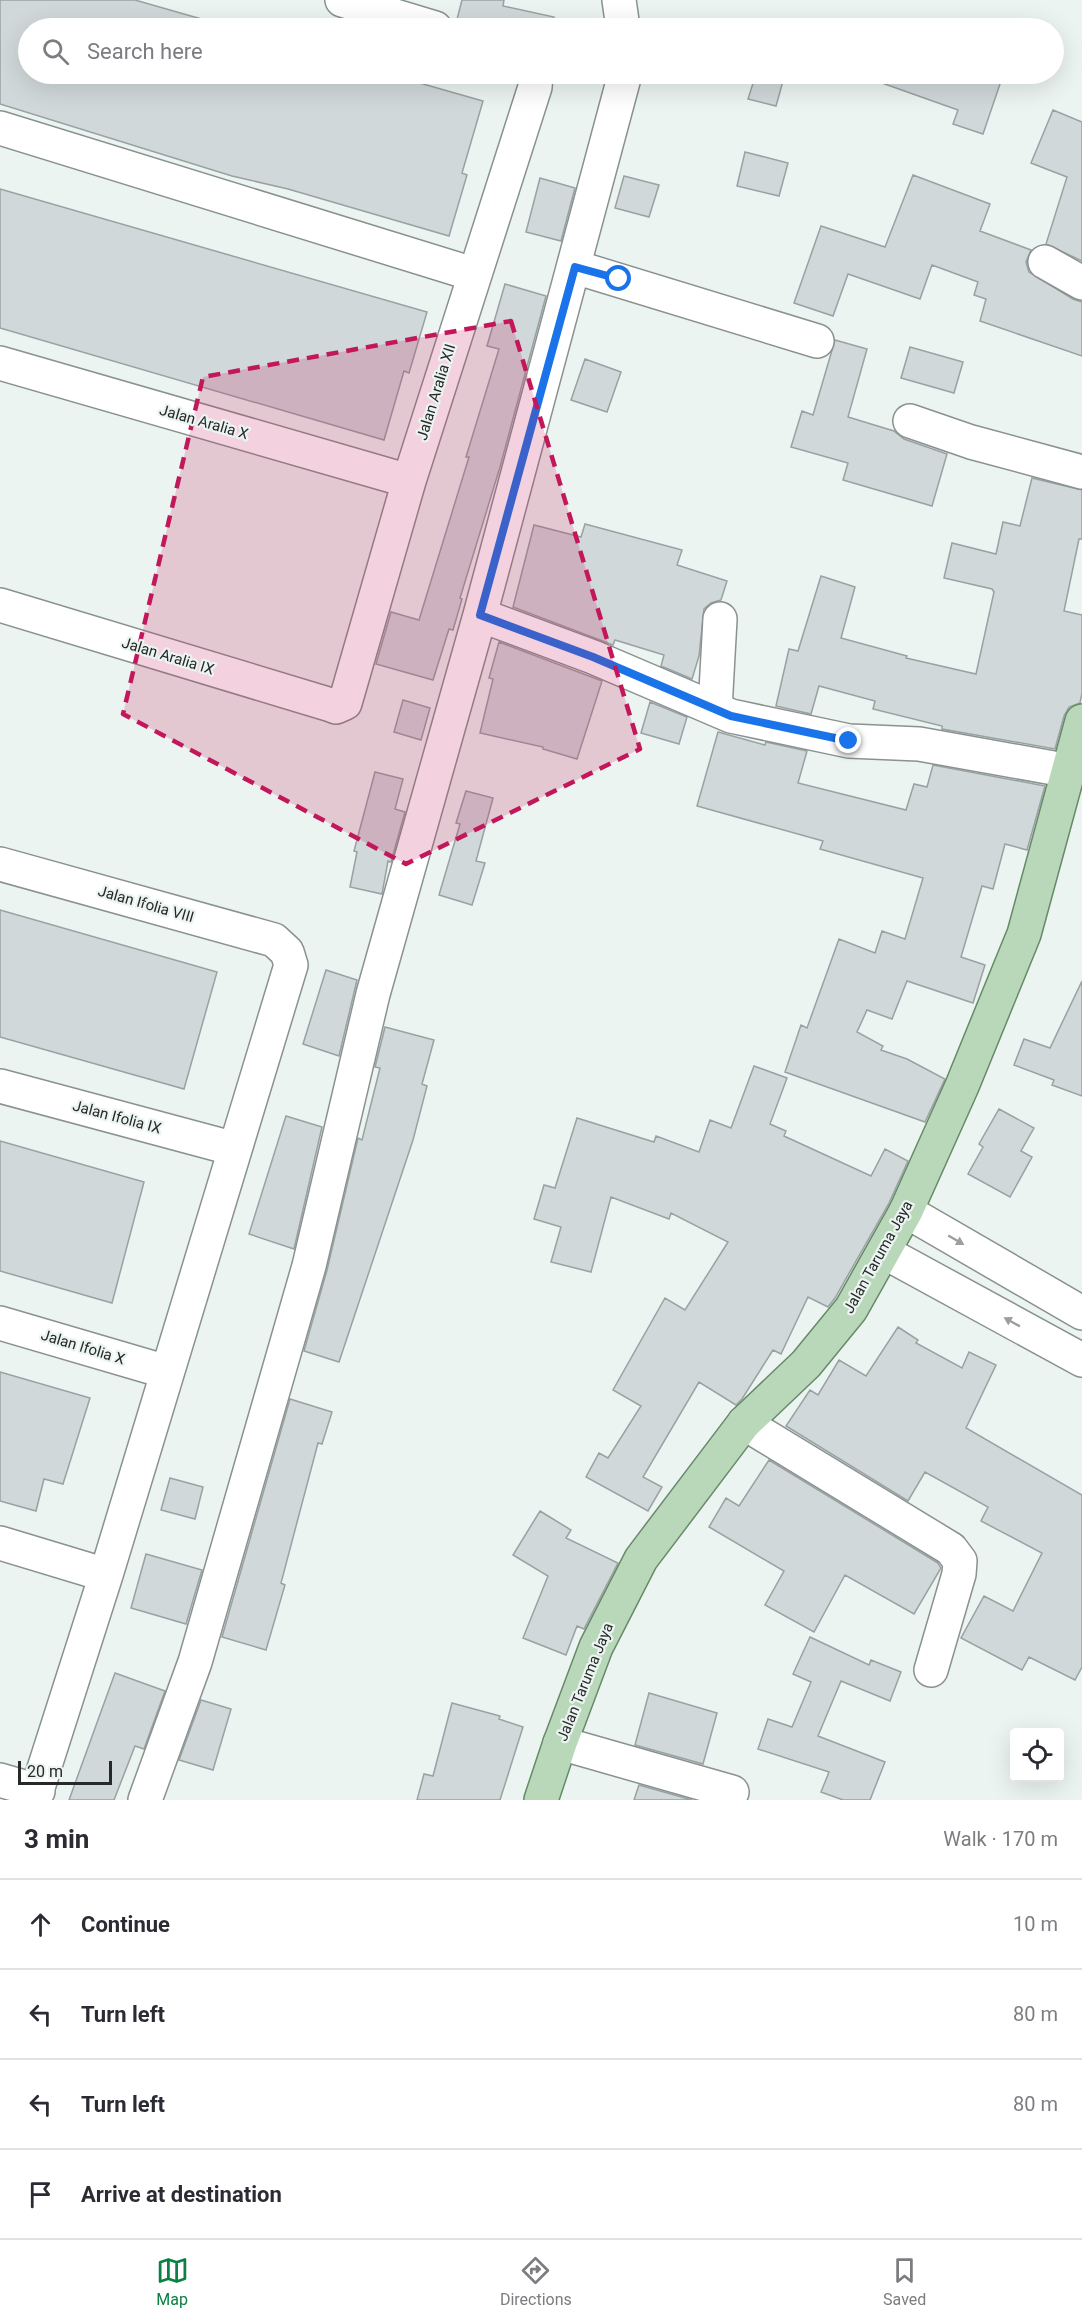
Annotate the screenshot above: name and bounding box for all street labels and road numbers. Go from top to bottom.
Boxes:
street label: Jalan Aralia XII [413,342,459,442]
street label: Jalan Aralia X [158,401,251,443]
street label: Jalan Aralia IX [120,633,217,679]
street label: Jalan Ifolia VIII [96,882,196,926]
street label: Jalan Ifolia IX [71,1097,164,1138]
street label: Jalan Taruma Jaya [840,1197,916,1317]
street label: Jalan Ifolia X [39,1326,128,1368]
street label: Jalan Taruma Jaya [553,1620,617,1744]

